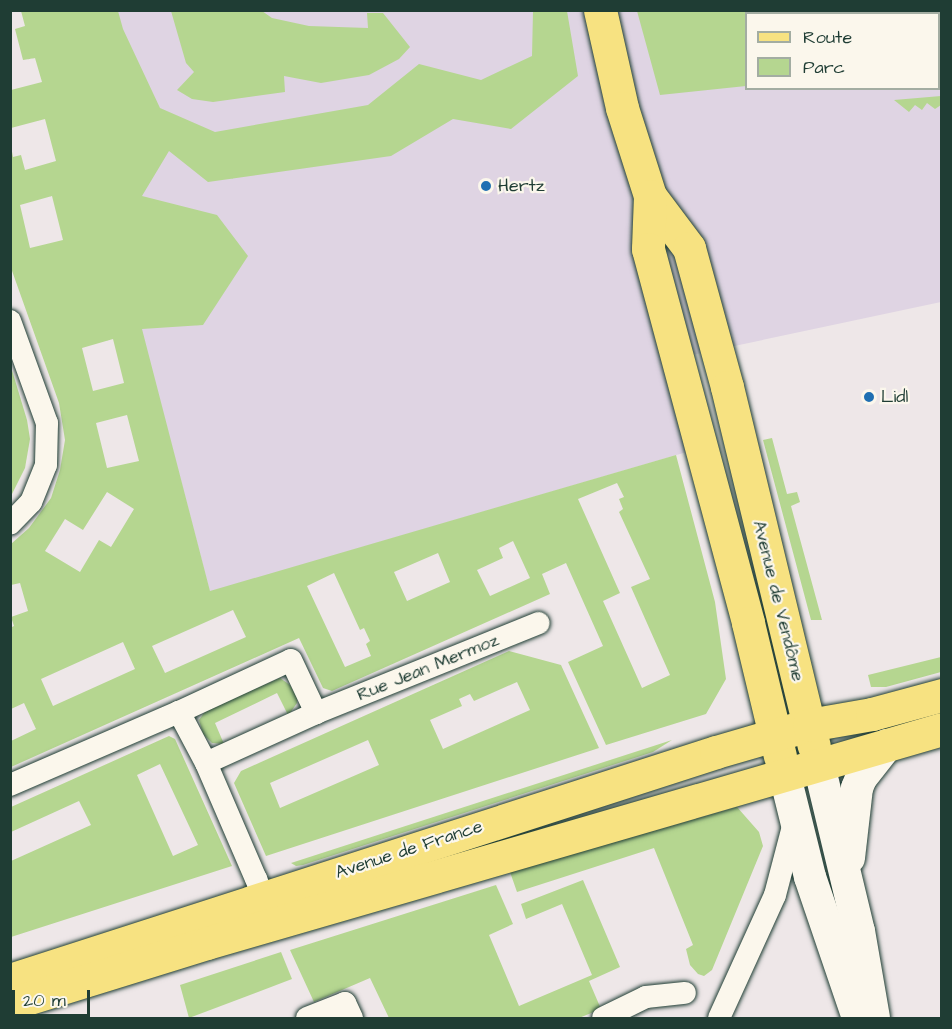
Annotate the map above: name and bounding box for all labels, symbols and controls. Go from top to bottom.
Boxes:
legend [745,12,940,90]
text: Route [803,25,852,50]
text: Parc [803,55,845,80]
place label: Hertz [498,175,545,197]
marker: Hertz [479,179,493,193]
place label: Lidl [881,386,908,408]
marker: Lidl [862,390,876,404]
street label: Avenue de Vendôme [748,518,808,684]
street label: Rue Jean Mermoz [354,630,502,706]
street label: Avenue de France [333,816,485,884]
scale bar [15,978,93,1016]
text: 20 m [23,988,66,1013]

